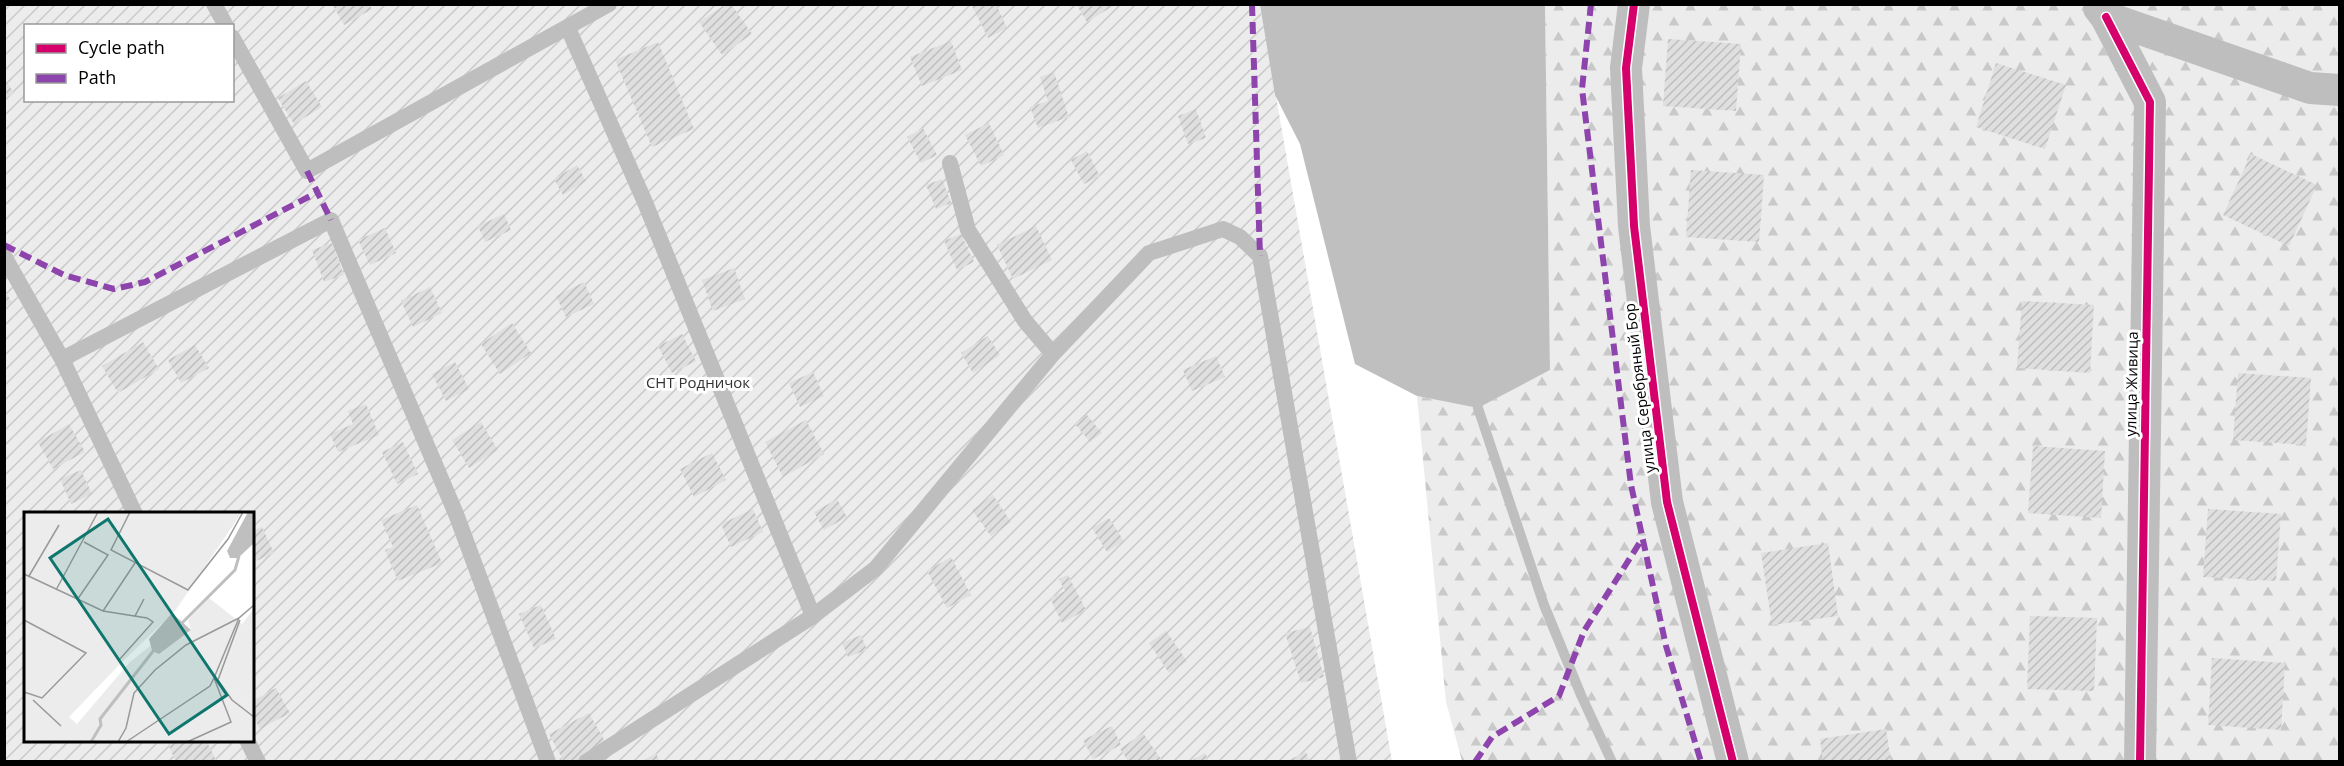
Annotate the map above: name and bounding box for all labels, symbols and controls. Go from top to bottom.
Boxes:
legend [24,24,234,102]
text: Cycle path [78,35,165,59]
text: Path [78,65,116,89]
street label: улица Серебряный Бор [1619,302,1659,474]
street label: улица Живица [2120,331,2142,437]
park label: СНТ Родничок [646,372,750,392]
inset map [24,512,254,742]

